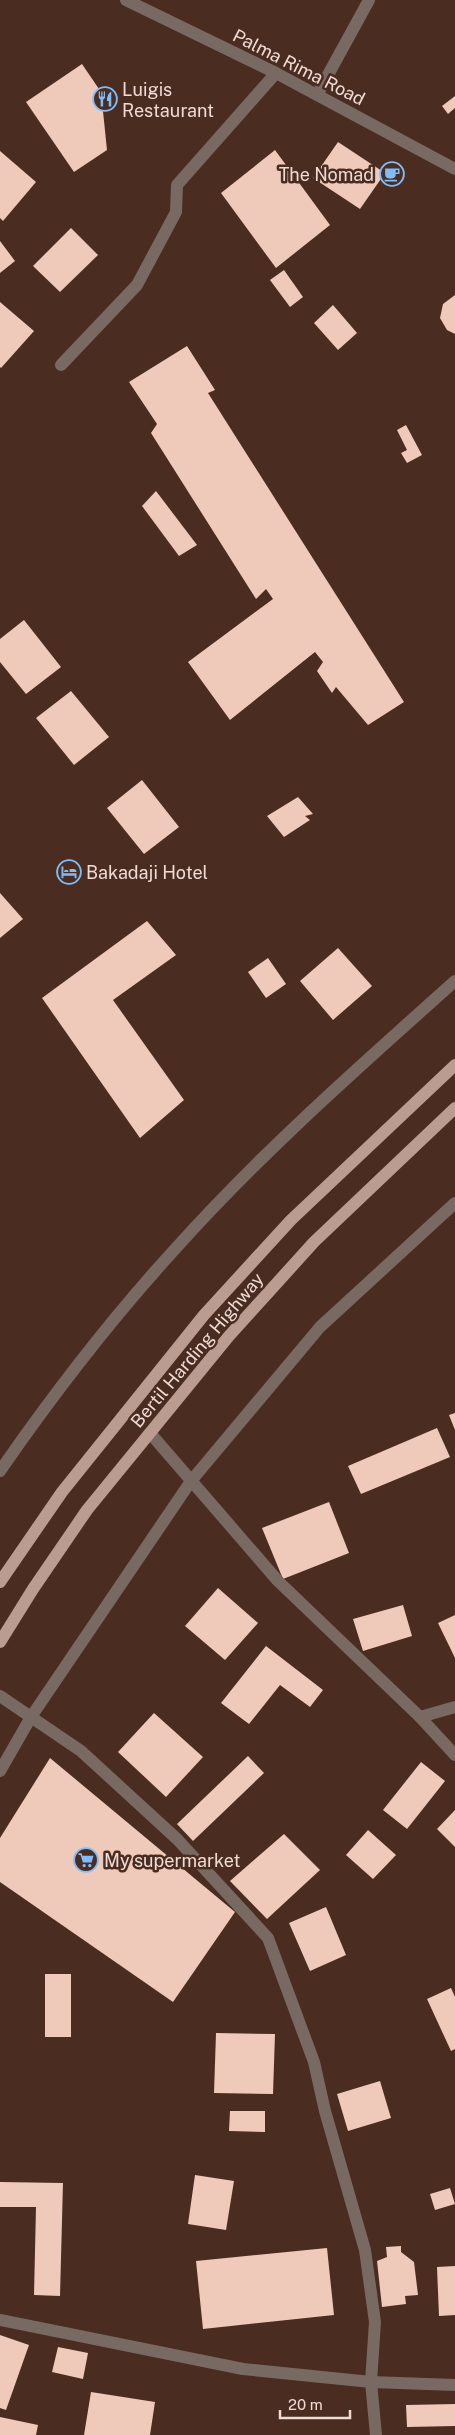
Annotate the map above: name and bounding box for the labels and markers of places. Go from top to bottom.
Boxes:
place label: Luigis Restaurant [122,79,214,121]
restaurant icon: Luigis Restaurant [92,86,118,112]
cafe icon: The Nomad [379,161,405,187]
place label: The Nomad [279,164,374,185]
hotel icon: Bakadaji Hotel [56,859,82,885]
place label: Bakadaji Hotel [86,862,208,883]
supermarket icon: My supermarket [73,1847,99,1873]
place label: My supermarket [104,1850,241,1871]

